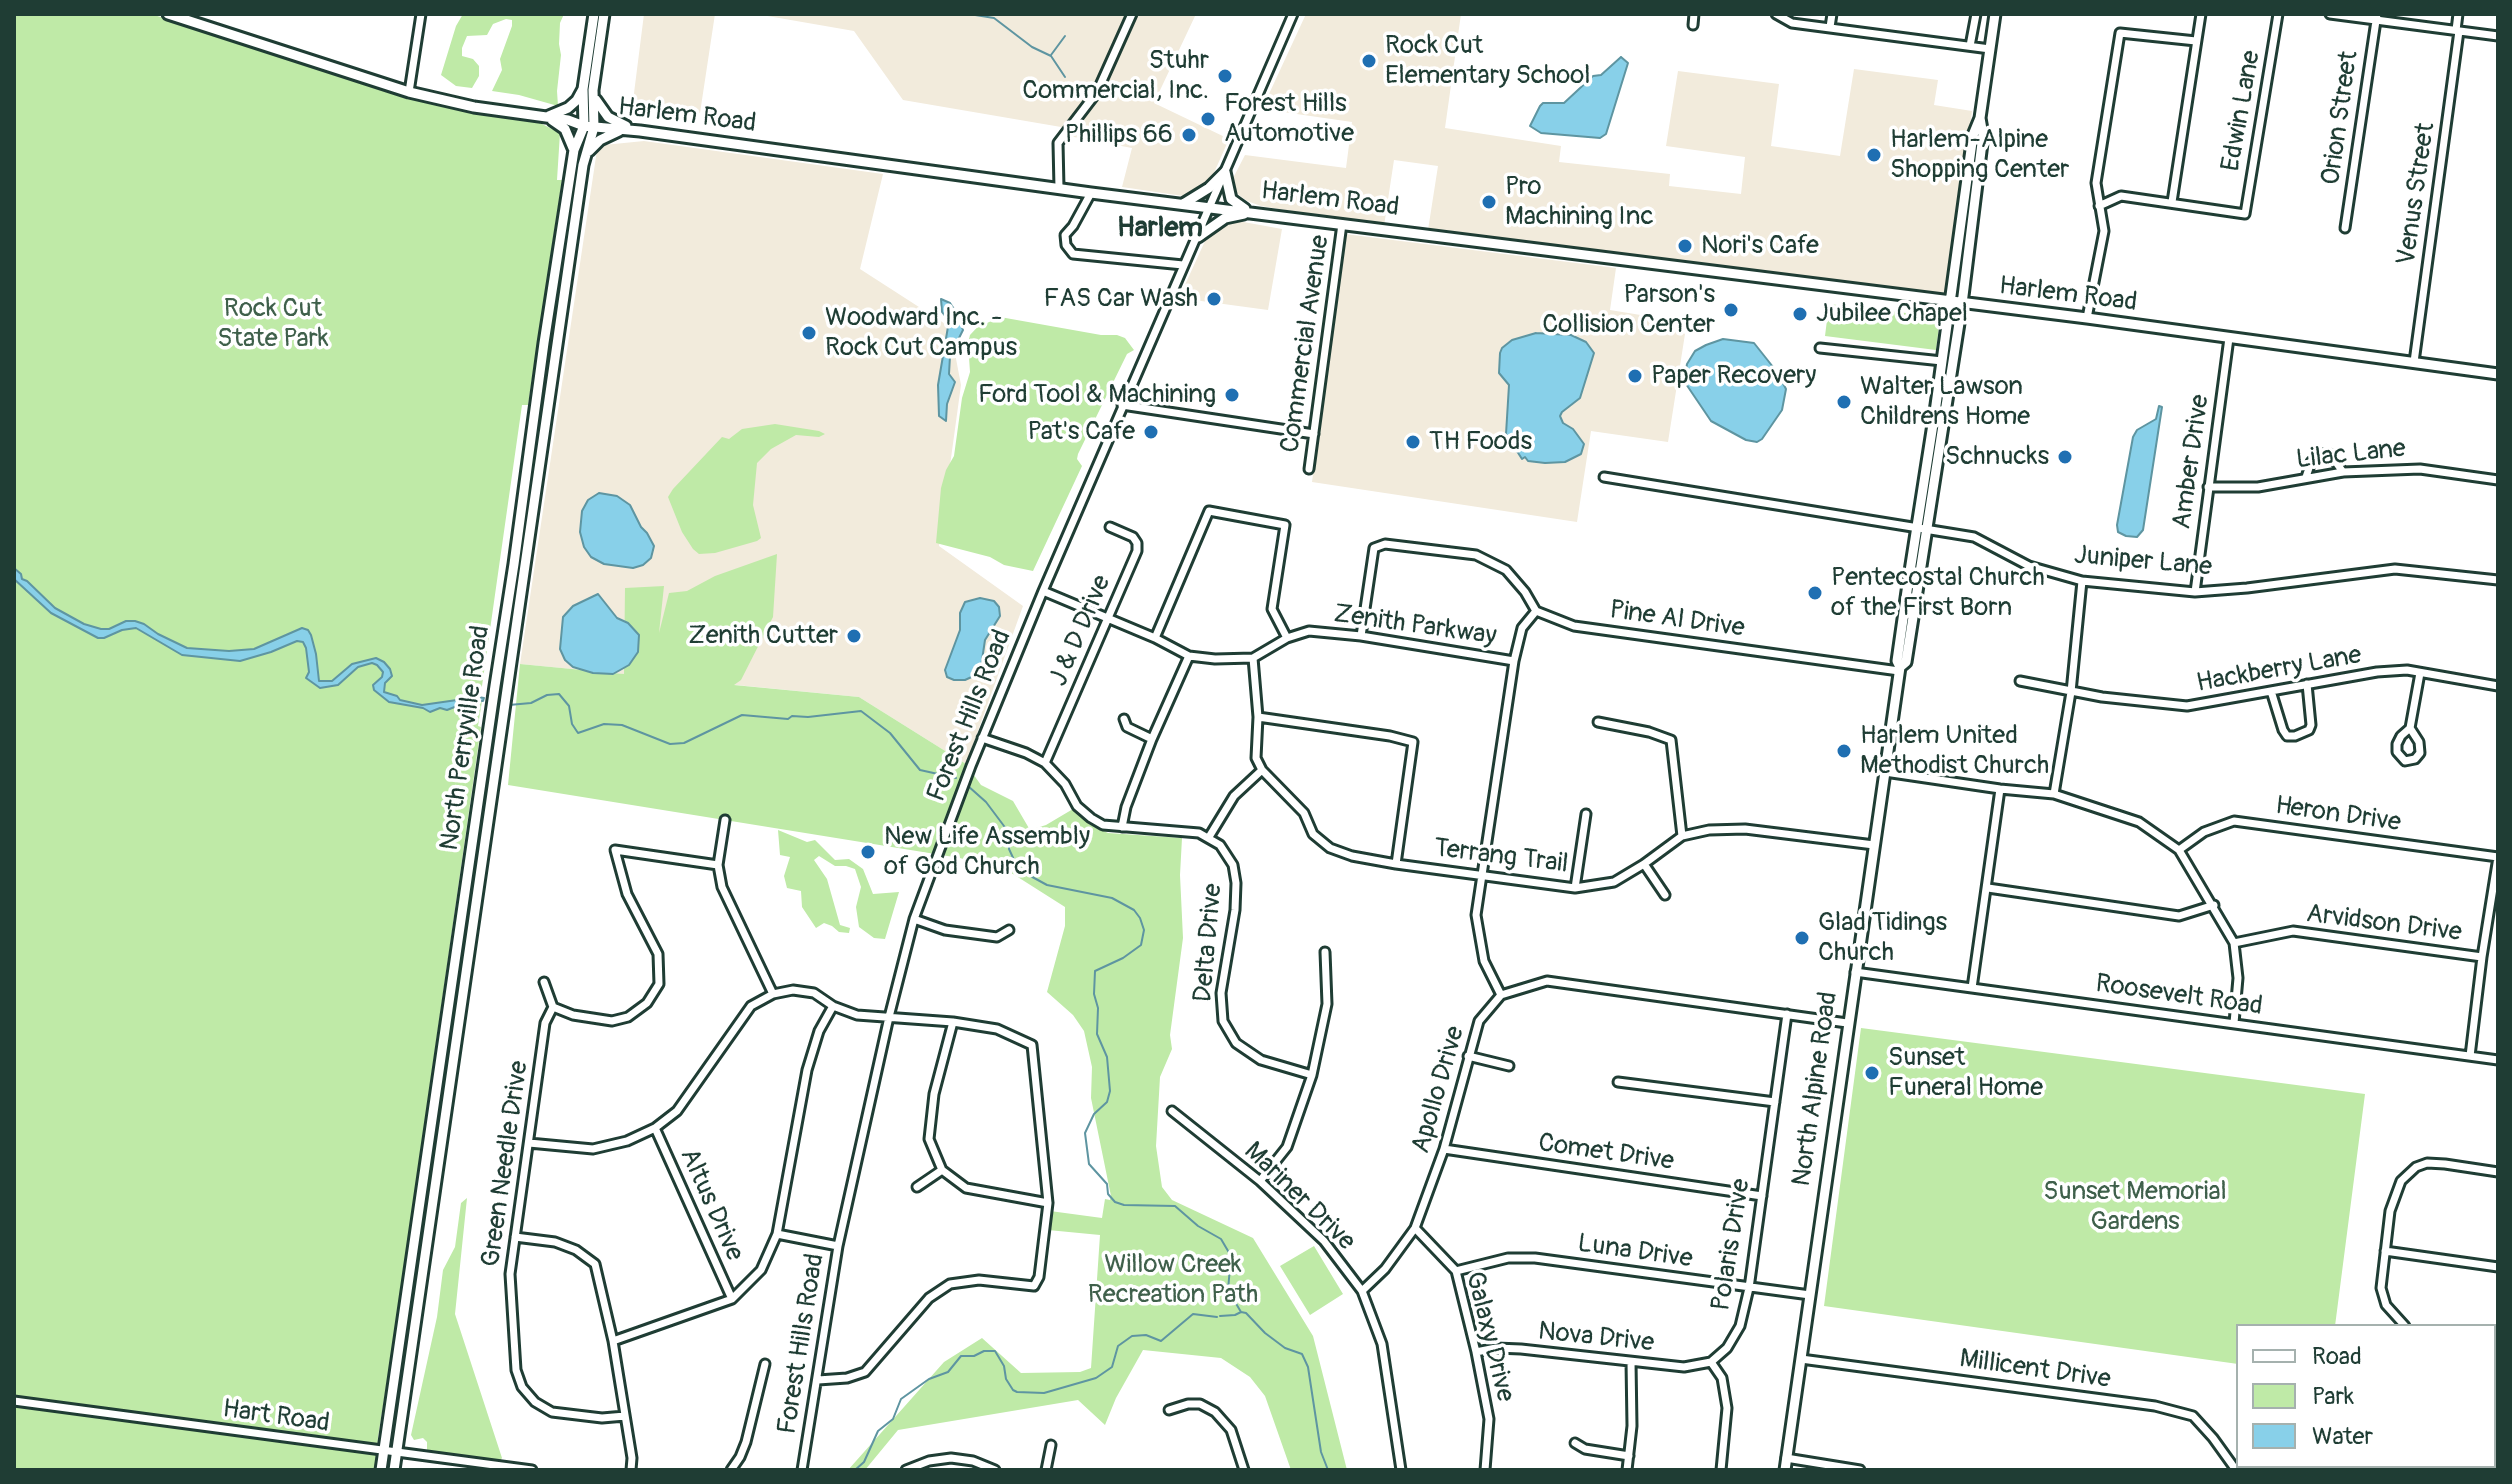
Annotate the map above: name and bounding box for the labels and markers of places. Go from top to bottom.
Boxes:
place label: Rock Cut Elementary School [1385,30,1590,92]
place label: Stuhr Commercial, Inc. [1022,45,1209,106]
marker: Rock Cut Elementary School [1360,52,1378,70]
marker: Stuhr Commercial, Inc. [1216,67,1234,85]
place label: Forest Hills Automotive [1224,88,1354,150]
marker: Forest Hills Automotive [1199,110,1217,128]
place label: Phillips 66 [1065,119,1173,151]
place label: Harlem-Alpine Shopping Center [1890,124,2069,186]
marker: Phillips 66 [1180,126,1198,144]
marker: Harlem-Alpine Shopping Center [1865,146,1883,164]
place label: Pro Machining Inc [1505,171,1654,232]
marker: Pro Machining Inc [1480,193,1498,211]
place label: Nori's Cafe [1701,230,1819,262]
marker: Nori's Cafe [1676,237,1694,255]
place label: Parson's Collision Center [1542,279,1715,340]
place label: FAS Car Wash [1044,283,1198,315]
marker: FAS Car Wash [1205,290,1223,308]
place label: Jubilee Chapel [1816,298,1968,330]
marker: Parson's Collision Center [1722,301,1740,319]
place label: Woodward Inc. - Rock Cut Campus [825,302,1017,364]
marker: Jubilee Chapel [1791,305,1809,323]
marker: Woodward Inc. - Rock Cut Campus [800,324,818,342]
place label: Paper Recovery [1651,360,1816,392]
marker: Paper Recovery [1626,367,1644,385]
place label: Walter Lawson Childrens Home [1860,371,2030,432]
place label: Ford Tool & Machining [978,379,1216,411]
marker: Ford Tool & Machining [1223,386,1241,404]
marker: Walter Lawson Childrens Home [1835,393,1853,411]
place label: Pat's Cafe [1028,416,1135,448]
marker: Pat's Cafe [1142,423,1160,441]
place label: TH Foods [1429,426,1532,458]
marker: TH Foods [1404,433,1422,451]
place label: Schnucks [1945,441,2049,473]
marker: Schnucks [2056,448,2074,466]
place label: Pentecostal Church of the First Born [1831,562,2045,624]
marker: Pentecostal Church of the First Born [1806,584,1824,602]
place label: Zenith Cutter [688,620,838,652]
marker: Zenith Cutter [845,627,863,645]
place label: Harlem United Methodist Church [1860,720,2049,782]
marker: Harlem United Methodist Church [1835,742,1853,760]
place label: New Life Assembly of God Church [884,821,1090,882]
marker: New Life Assembly of God Church [859,843,877,861]
place label: Glad Tidings Church [1818,907,1947,968]
marker: Glad Tidings Church [1793,929,1811,947]
place label: Sunset Funeral Home [1888,1042,2043,1104]
marker: Sunset Funeral Home [1863,1064,1881,1082]

